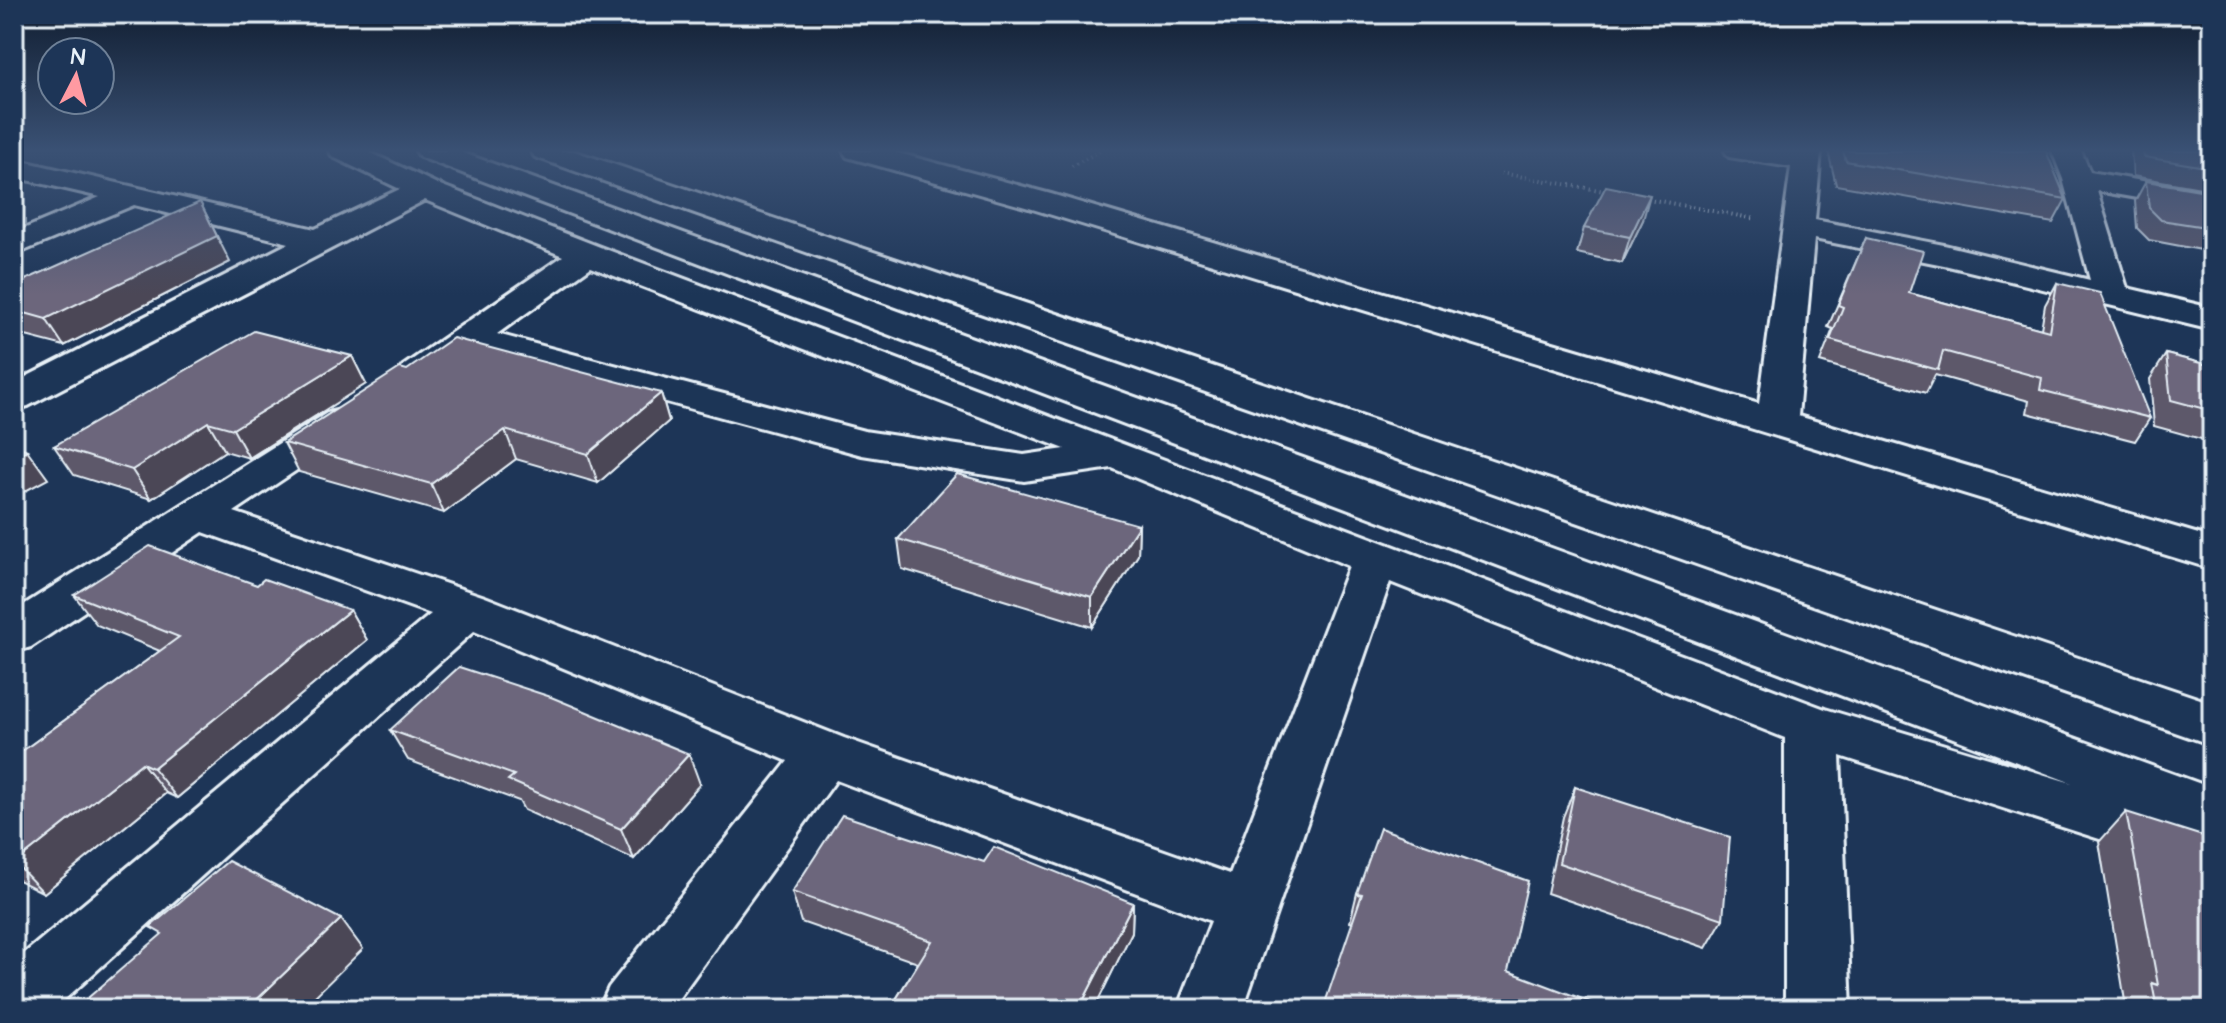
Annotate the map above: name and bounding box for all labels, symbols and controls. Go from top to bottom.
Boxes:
north arrow [36,36,116,116]
text: N [69,41,87,74]

